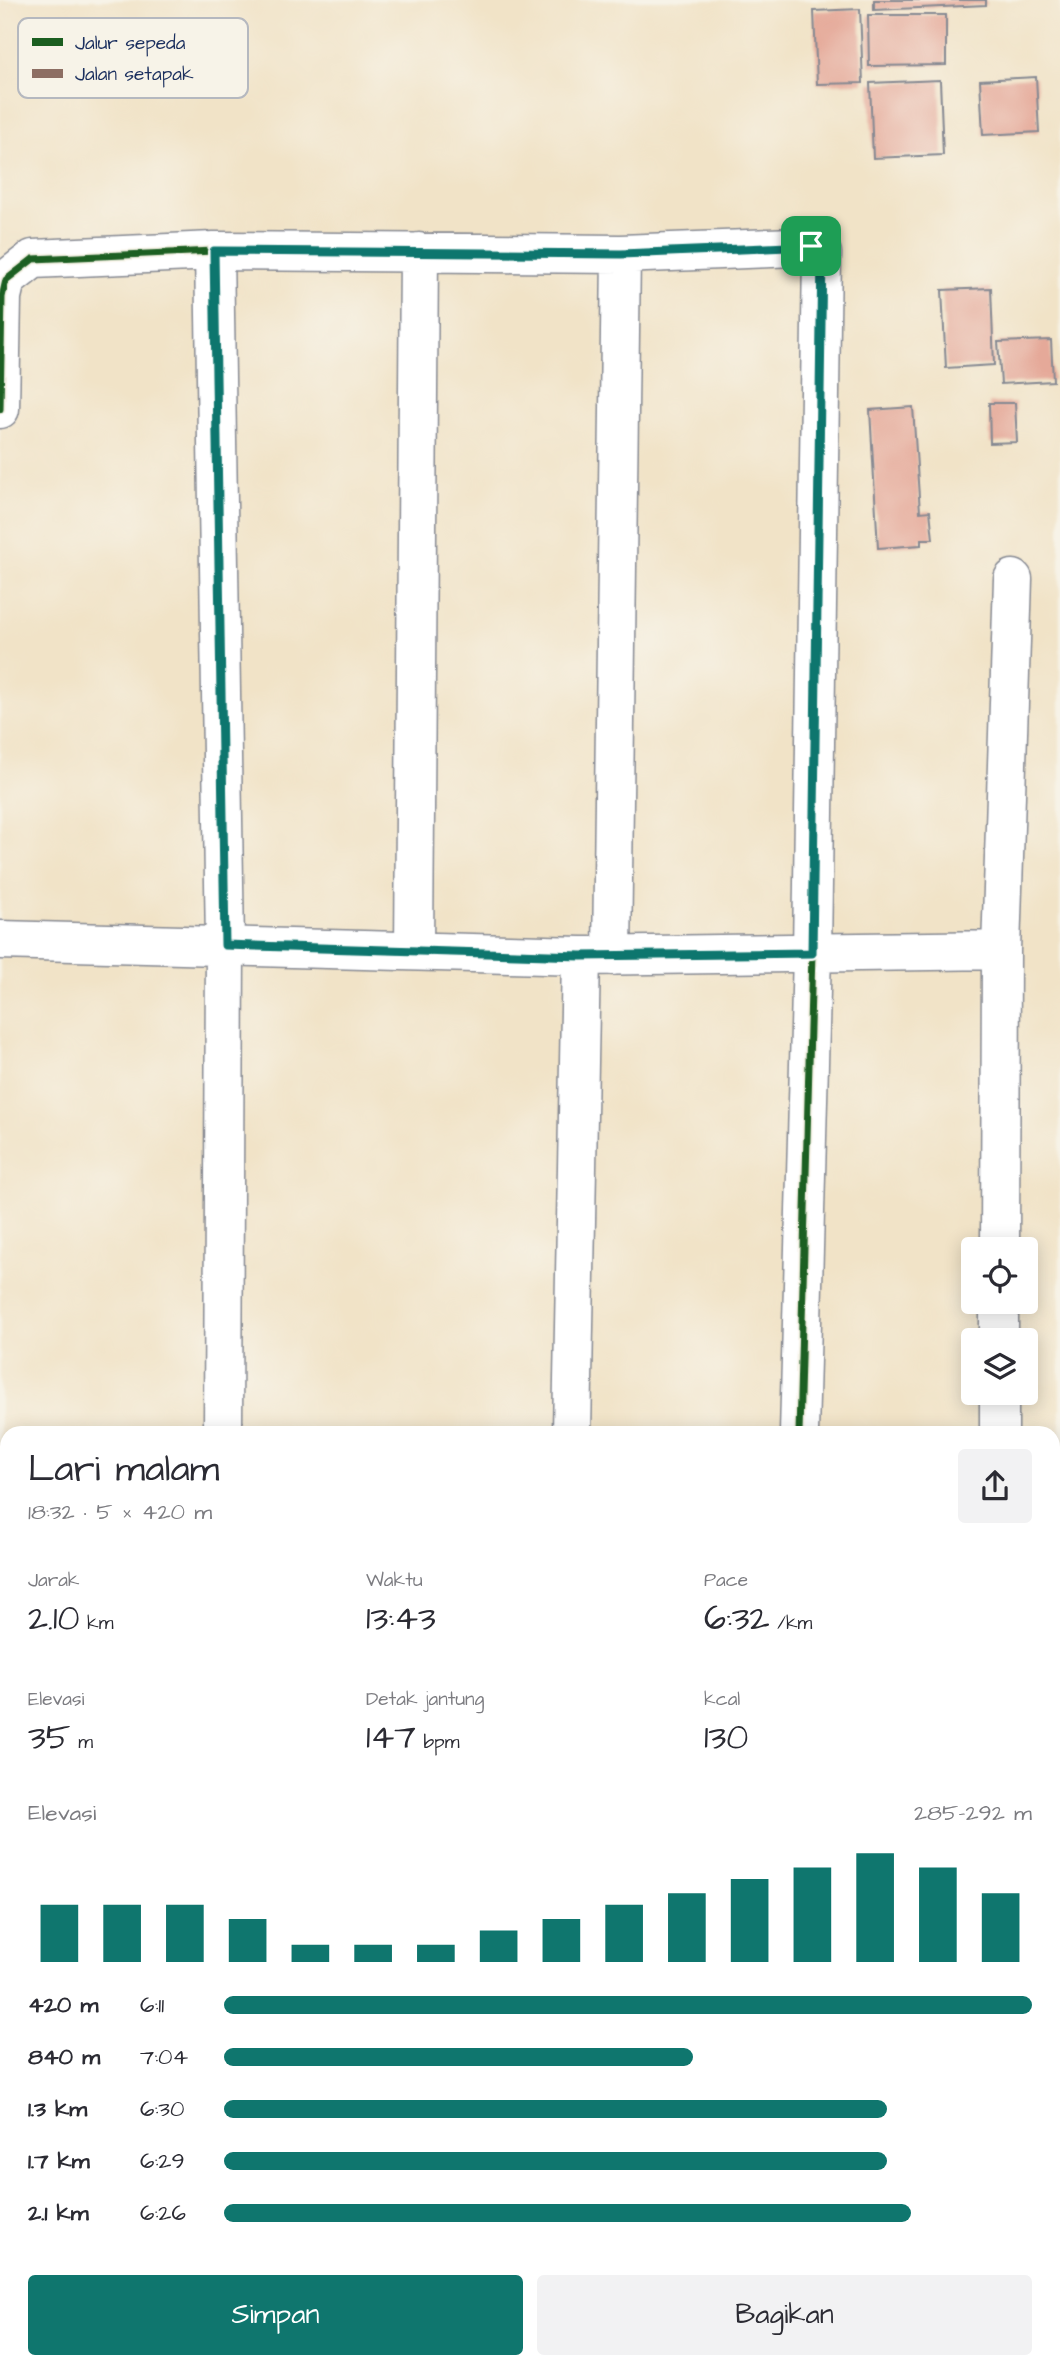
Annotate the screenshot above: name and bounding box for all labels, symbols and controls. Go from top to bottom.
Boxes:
legend [18,18,248,98]
text: Jalur sepeda [75,30,186,57]
text: Jalan setapak [75,61,194,88]
pin [781,216,841,276]
icon: arrive [792,227,830,265]
map controls [961,1237,1038,1405]
button: locate [961,1237,1038,1314]
button: layers [961,1328,1038,1405]
text: Lari malam [28,1444,219,1496]
button: share [958,1449,1032,1523]
text: 18:32 · 5 × 420 m [28,1496,212,1528]
text: Jarak [28,1567,80,1594]
text: Waktu [366,1567,423,1594]
text: Pace [704,1567,748,1594]
text: 2.10 [28,1594,80,1643]
text: 13:43 [366,1594,436,1643]
text: 6:32 [704,1594,770,1643]
text: km [80,1610,114,1637]
text: /km [770,1610,812,1637]
text: Elevasi [28,1686,84,1713]
text: Detak jantung [366,1686,484,1713]
text: kcal [704,1686,740,1713]
text: 35 [28,1713,71,1762]
text: 147 [366,1713,416,1762]
text: 130 [704,1713,748,1762]
text: m [71,1729,93,1756]
text: bpm [416,1729,459,1756]
text: Elevasi [28,1797,96,1829]
text: 285–292 m [914,1797,1032,1829]
text: 420 m [28,1989,98,2021]
text: 6:11 [140,1989,164,2021]
text: 840 m [28,2041,100,2073]
text: 7:04 [140,2041,188,2073]
text: 1.3 km [28,2093,87,2125]
text: 6:30 [140,2093,184,2125]
text: 1.7 km [28,2145,90,2177]
text: 6:29 [140,2145,185,2177]
text: 2.1 km [28,2197,89,2229]
text: 6:26 [140,2197,186,2229]
button: Simpan [28,2275,523,2355]
button: Bagikan [537,2275,1032,2355]

